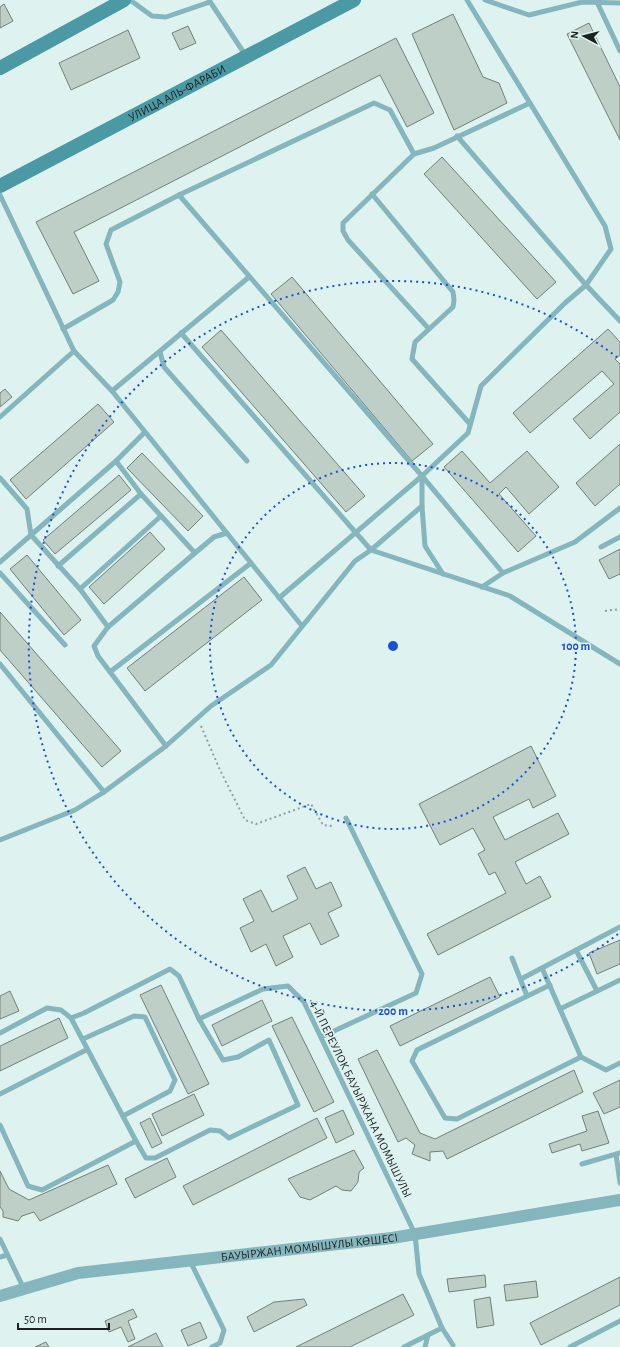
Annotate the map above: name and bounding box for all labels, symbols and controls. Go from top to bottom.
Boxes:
north arrow [564,16,604,56]
text: N [569,30,580,39]
street label: УЛИЦА АЛЬ-ФАРАБИ [126,63,228,123]
centre of rings [386,639,400,653]
text: 100 m [562,640,590,652]
street label: 4-Й ПЕРЕУЛОК БАУЫРЖАНА МОМЫШУЛЫ [308,998,415,1199]
text: 200 m [378,1005,408,1017]
street label: БАУЫРЖАН МОМЫШҰЛЫ КӨШЕСІ [220,1231,399,1263]
scale bar [18,1305,109,1331]
text: 50 m [24,1313,47,1325]

